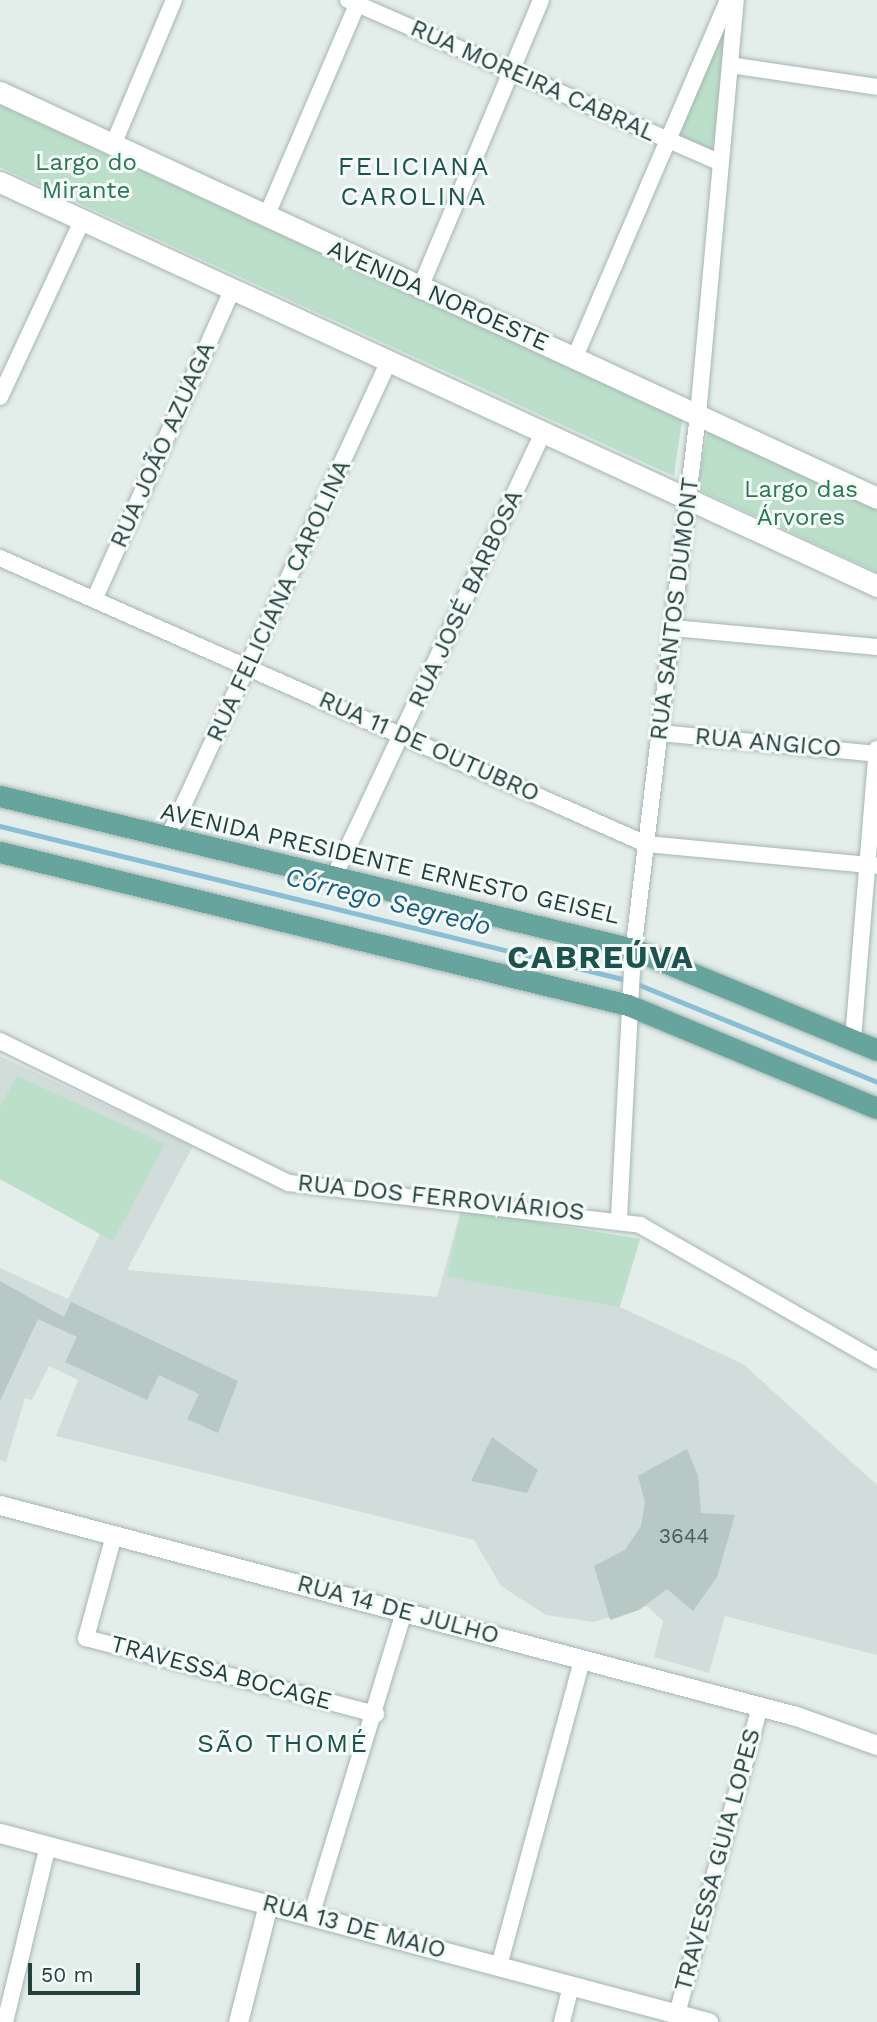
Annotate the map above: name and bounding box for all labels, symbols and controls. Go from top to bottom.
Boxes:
street label: RUA MOREIRA CABRAL [405,13,661,149]
park label: Largo do Mirante [35,149,137,205]
district label: FELICIANA CAROLINA [339,151,489,212]
street label: AVENIDA NOROESTE [323,234,553,358]
street label: RUA JOÃO AZUAGA [104,336,222,554]
street label: RUA FELICIANA CAROLINA [200,454,358,748]
street label: RUA SANTOS DUMONT [645,476,705,742]
park label: Largo das Árvores [744,476,858,532]
street label: RUA JOSÉ BARBOSA [403,485,529,713]
street label: RUA 11 DE OUTUBRO [314,685,544,809]
street label: RUA ANGICO [693,722,843,764]
street label: AVENIDA PRESIDENTE ERNESTO GEISEL [157,797,623,931]
water label: Córrego Segredo [282,861,494,943]
district label: CABREÚVA [508,938,694,976]
street label: RUA DOS FERROVIÁRIOS [296,1169,586,1227]
house number: 3644 [659,1523,709,1549]
street label: RUA 14 DE JULHO [293,1569,503,1651]
street label: TRAVESSA BOCAGE [107,1630,335,1716]
street label: TRAVESSA GUIA LOPES [669,1724,767,1996]
district label: SÃO THOMÉ [198,1728,368,1760]
street label: RUA 13 DE MAIO [258,1888,450,1966]
scale bar [32,1948,144,1992]
text: 50 m [41,1962,93,1987]

